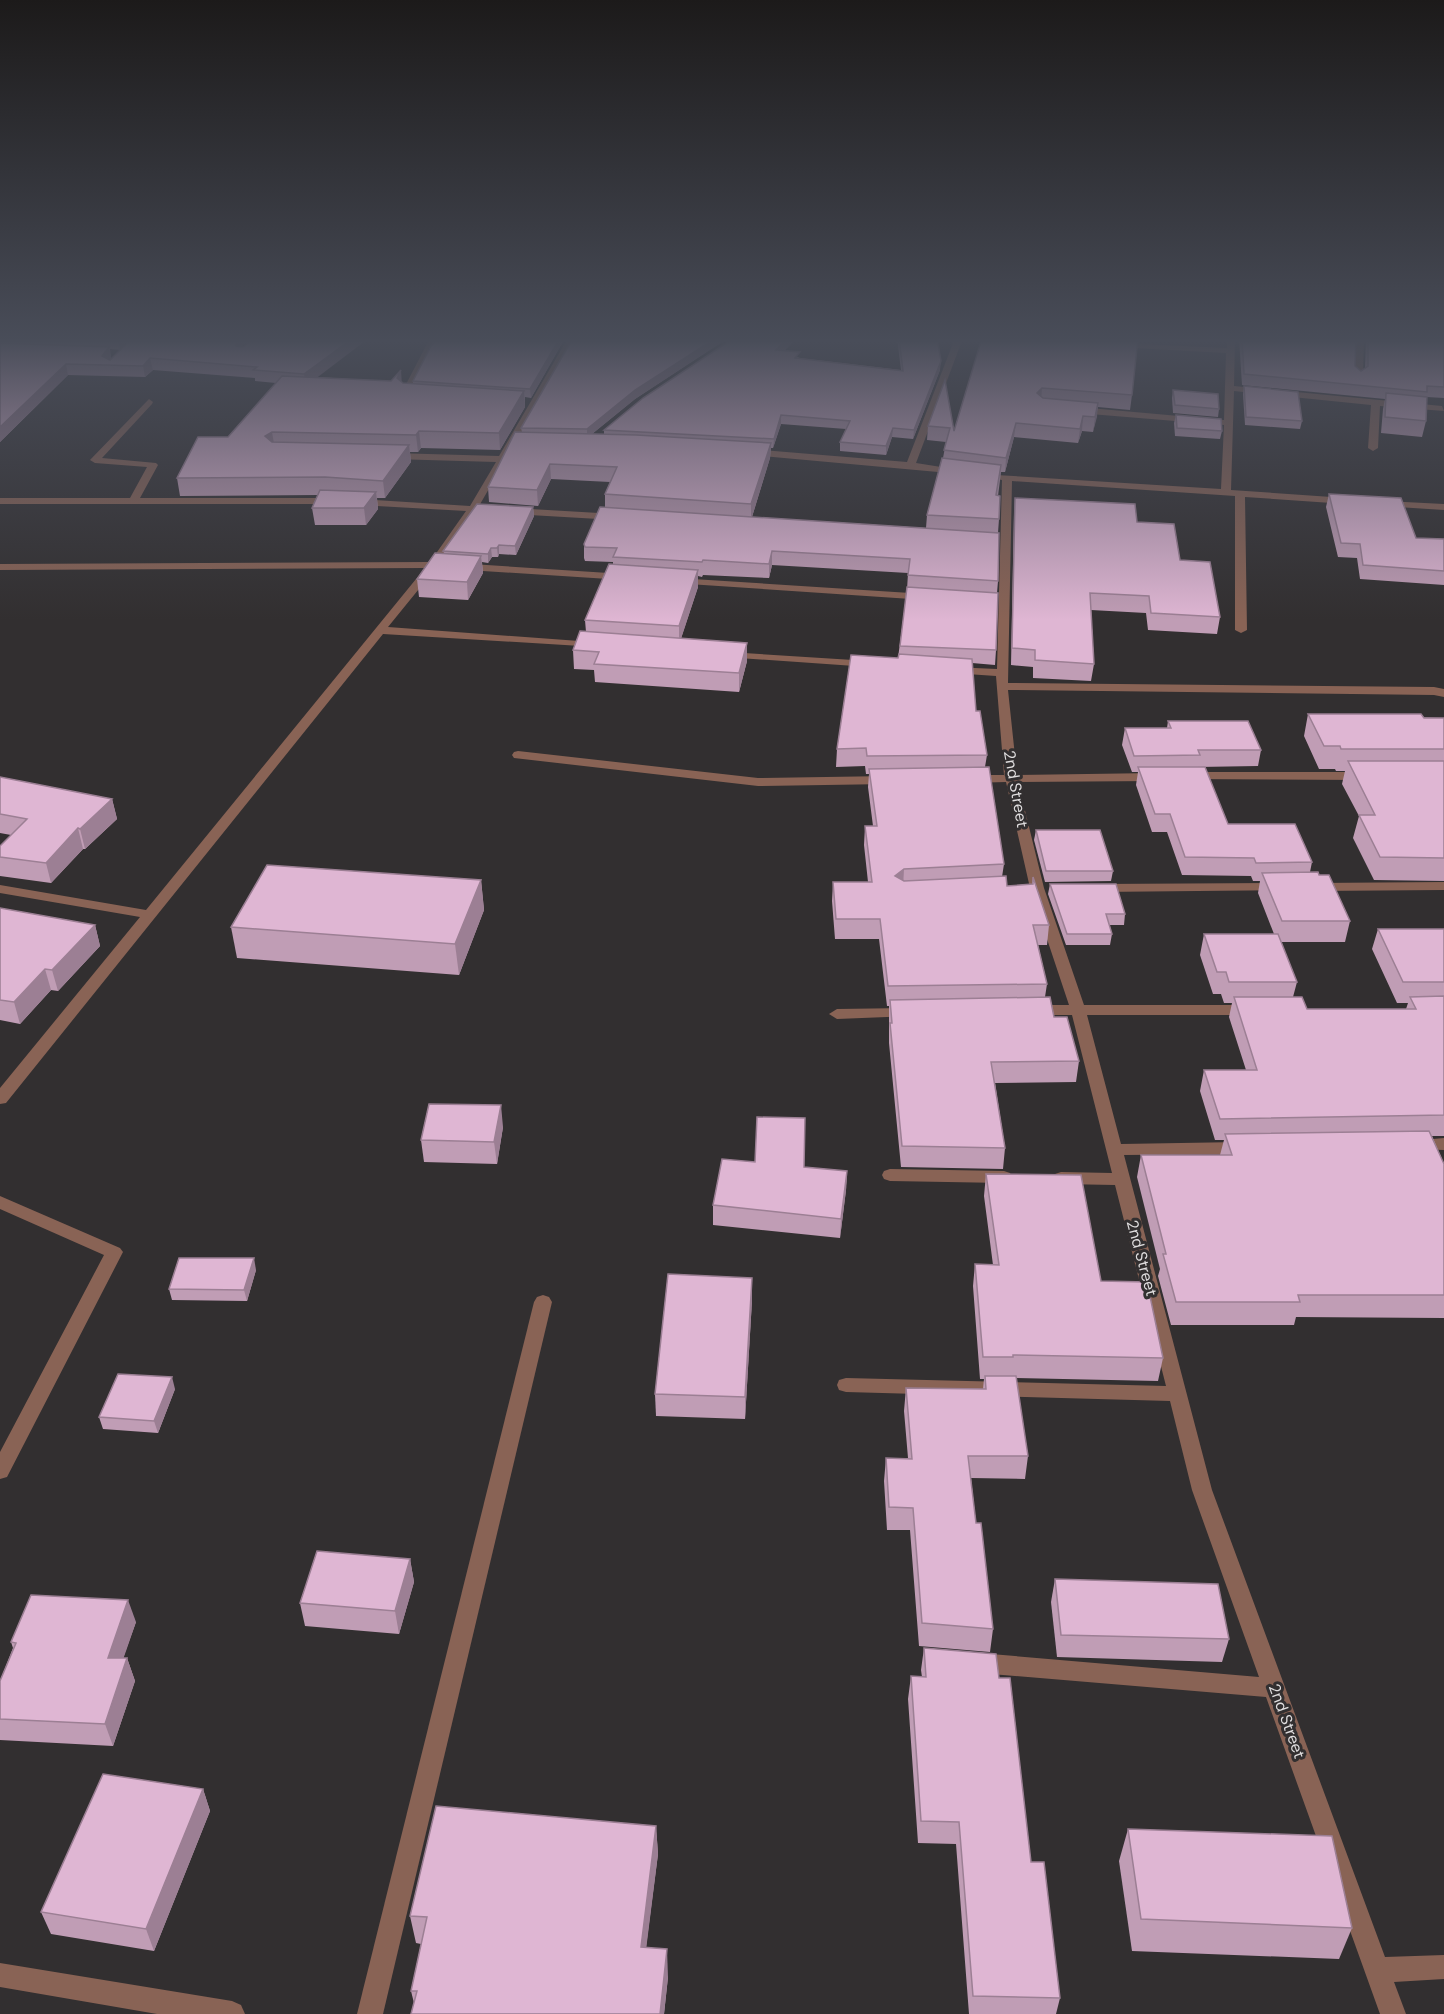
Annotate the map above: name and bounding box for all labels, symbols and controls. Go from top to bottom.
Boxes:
street label: 2nd Street [999,749,1033,829]
street label: 2nd Street [1122,1218,1162,1298]
street label: 2nd Street [1264,1681,1310,1761]

